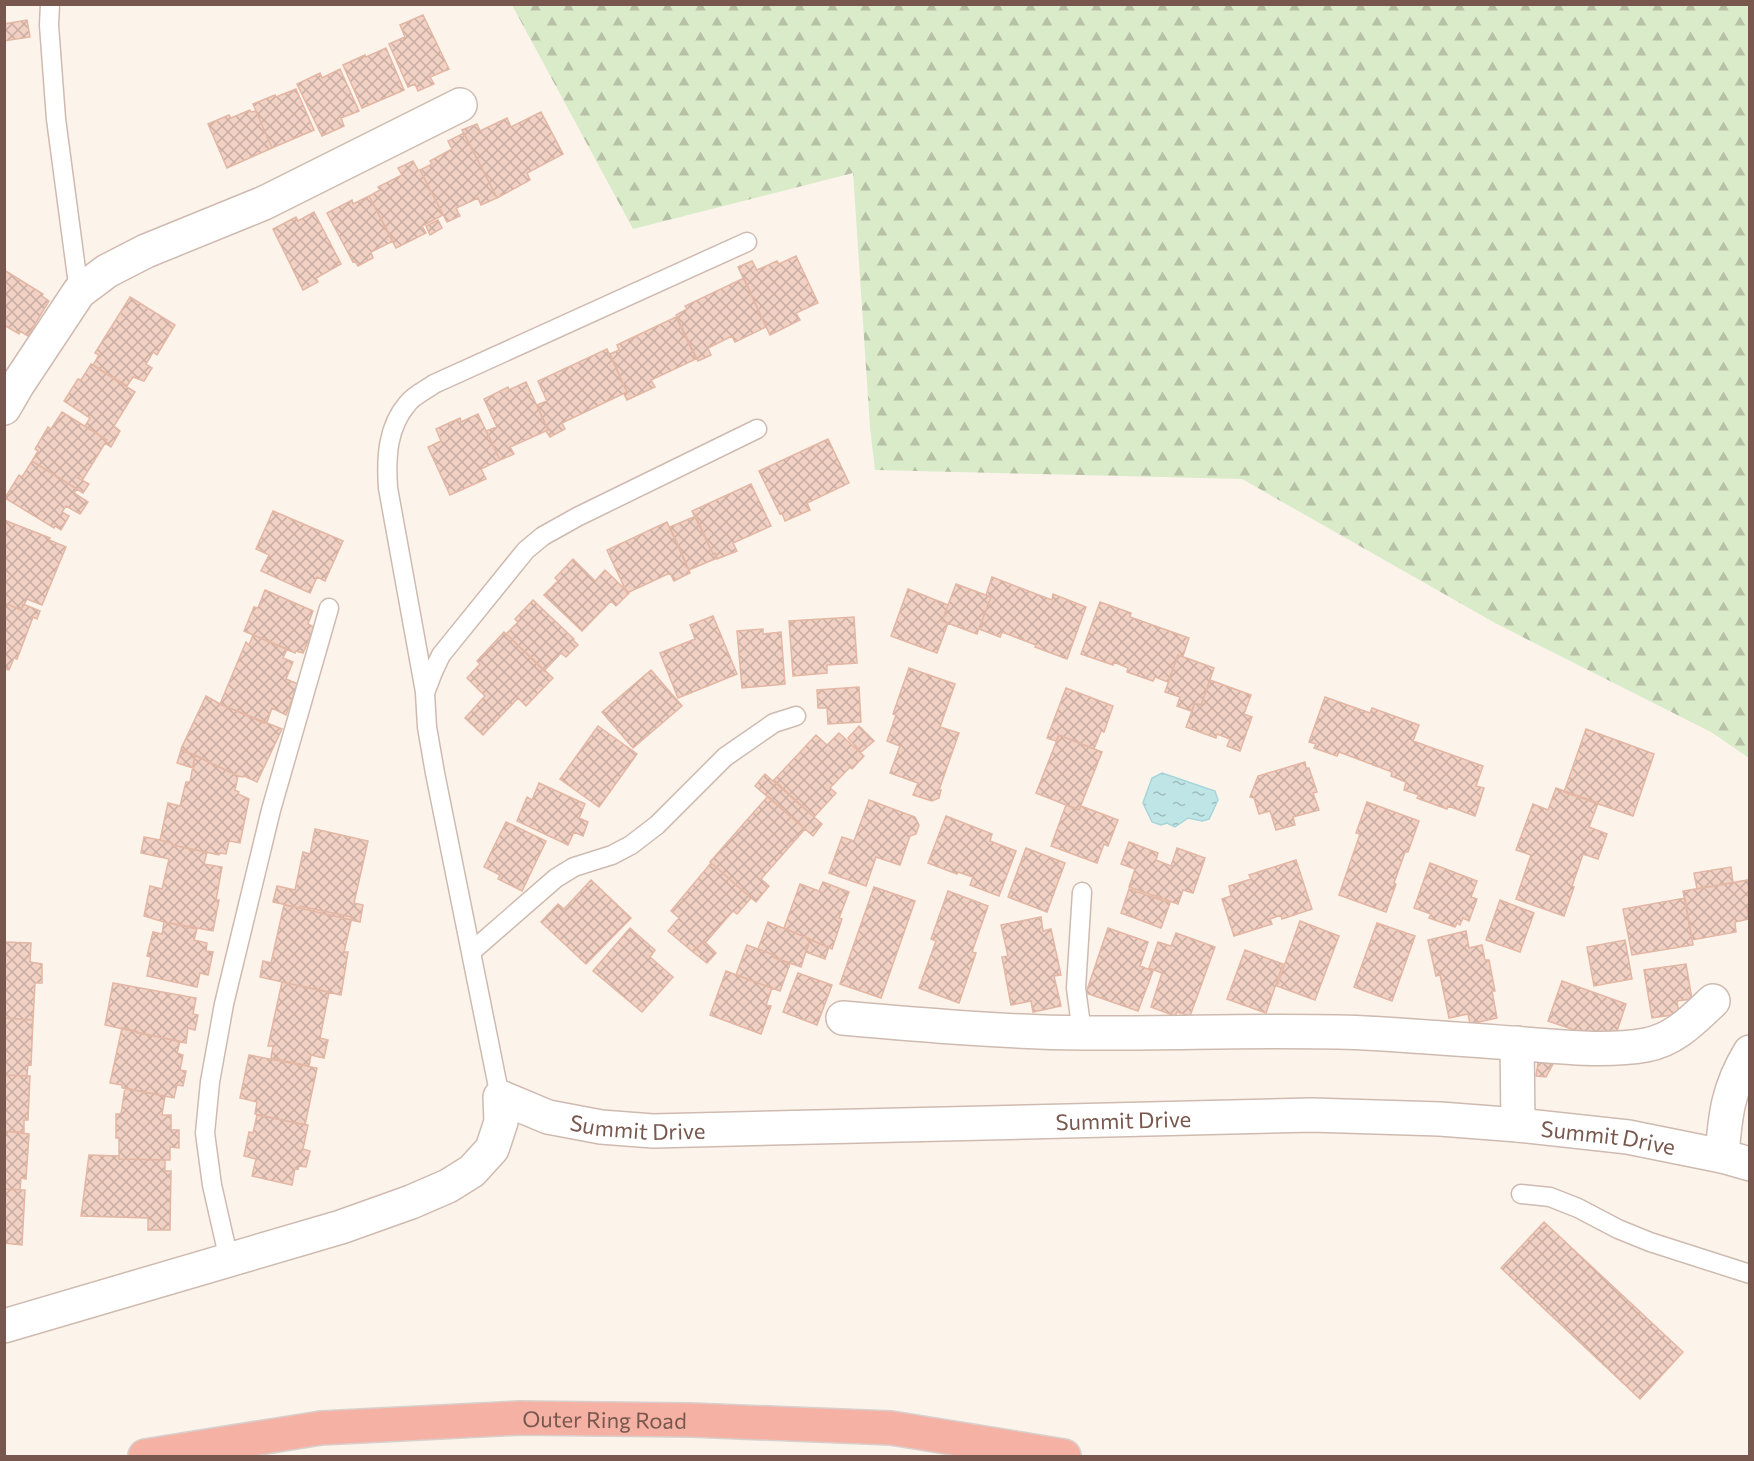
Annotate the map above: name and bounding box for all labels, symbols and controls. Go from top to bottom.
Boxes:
street label: Summit Drive [1055,1104,1192,1135]
street label: Summit Drive [568,1108,706,1145]
street label: Summit Drive [1540,1114,1678,1160]
street label: Outer Ring Road [522,1405,687,1433]

